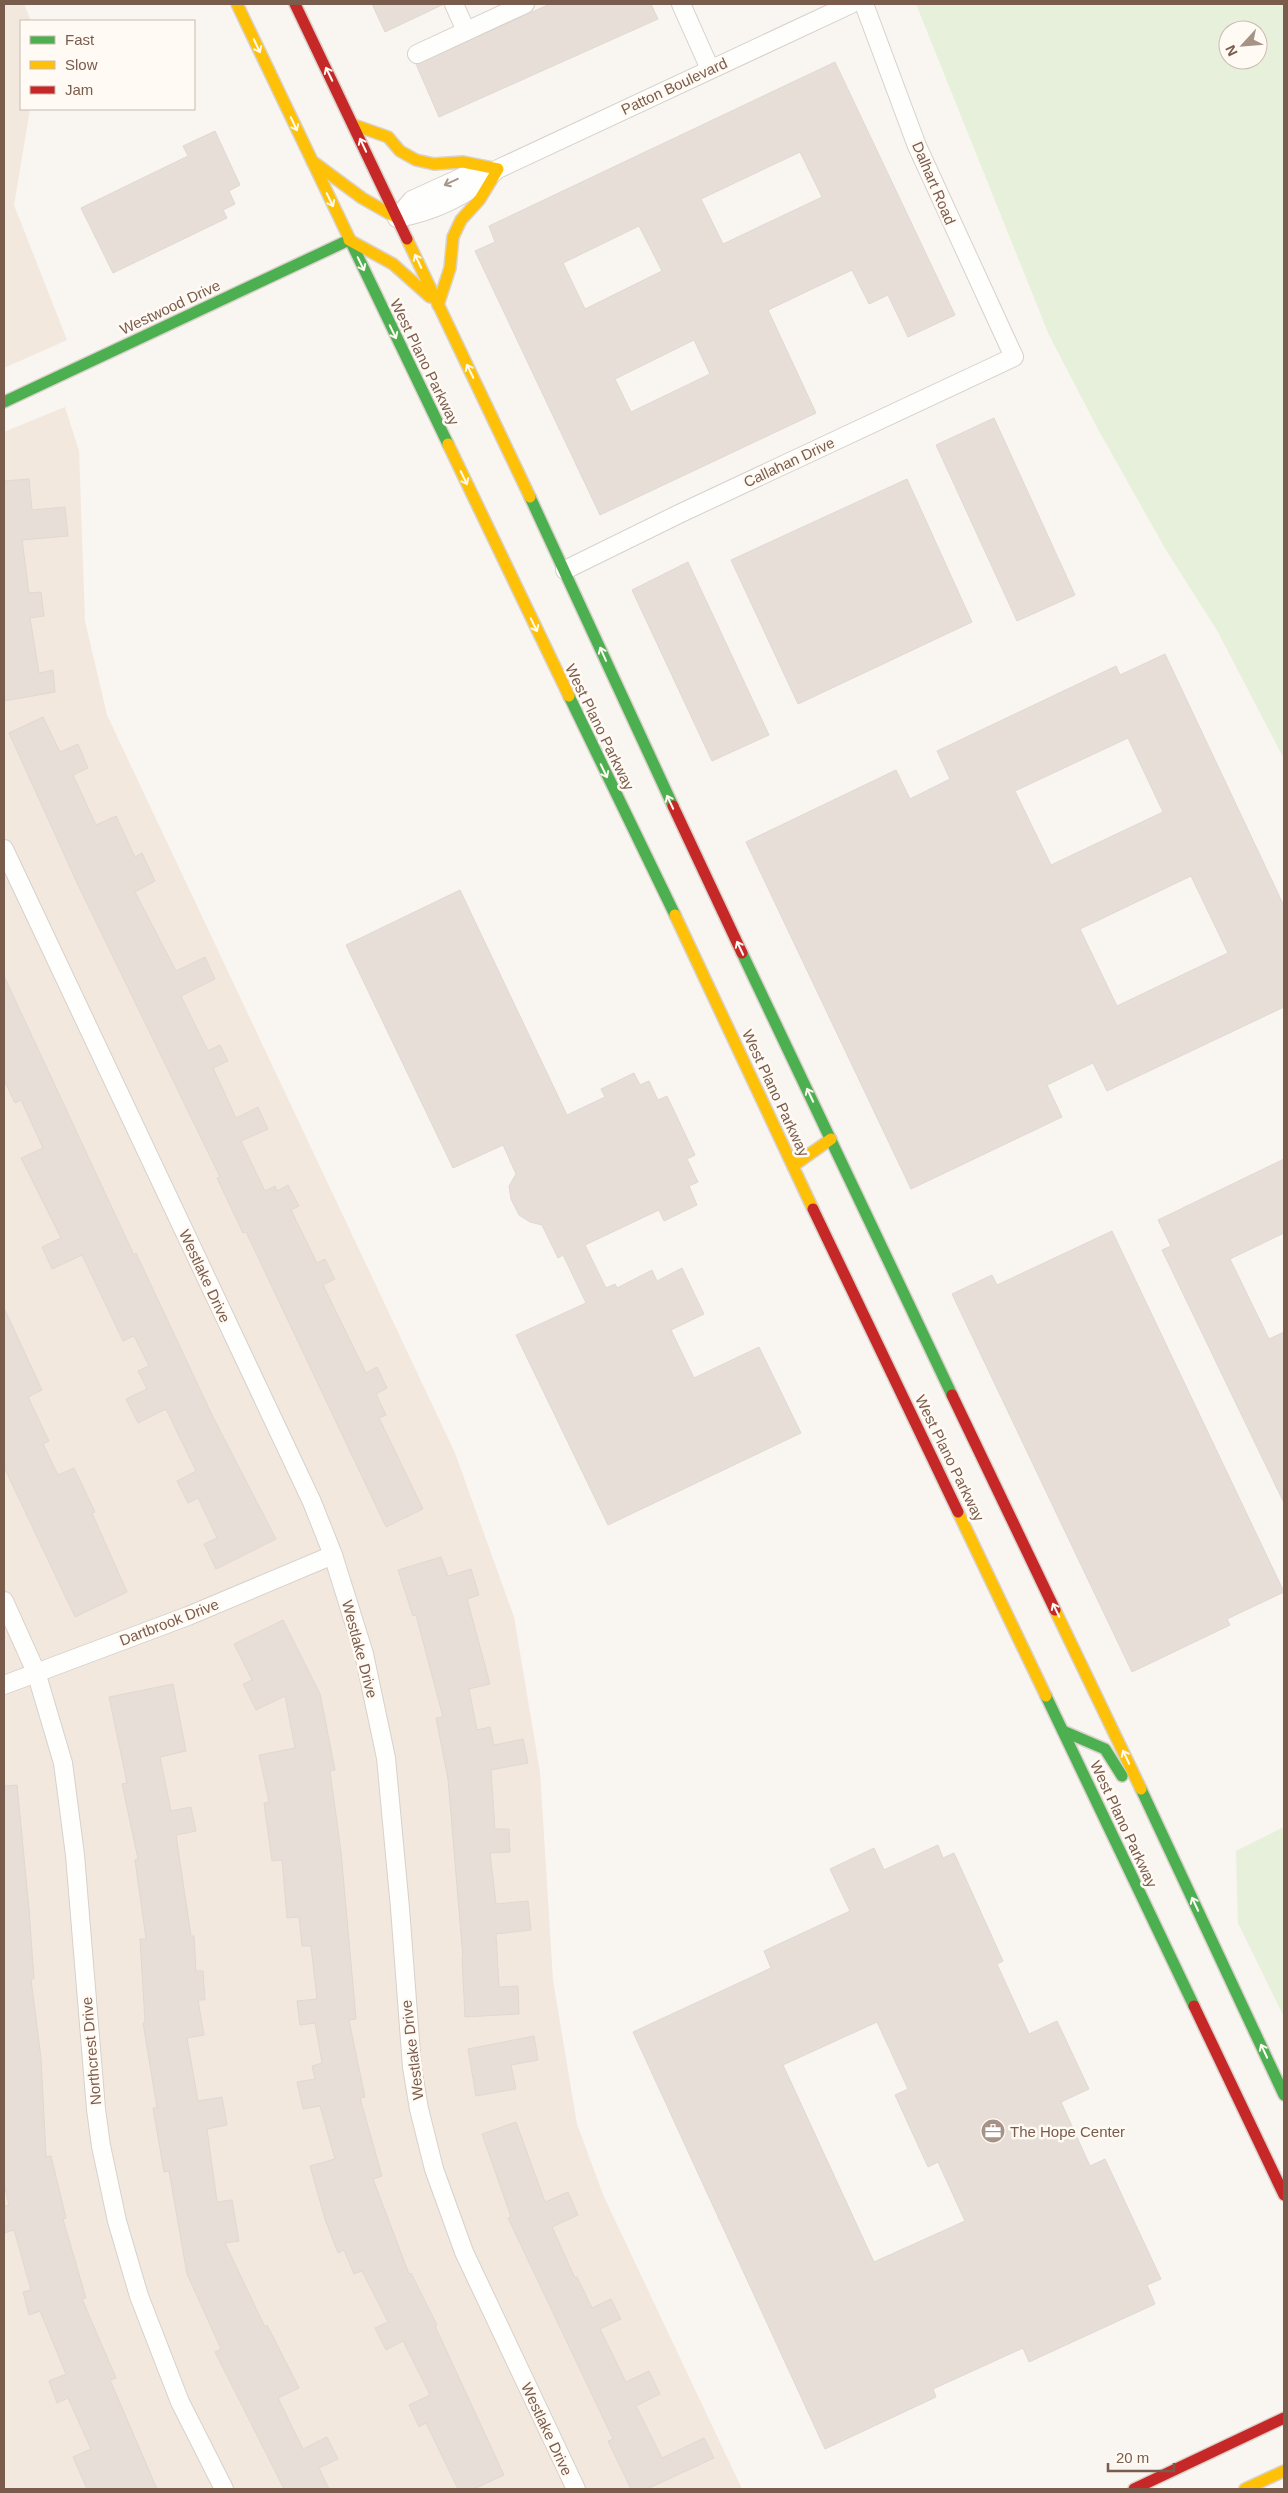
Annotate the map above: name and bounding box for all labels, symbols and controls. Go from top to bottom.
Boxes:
legend [20,20,195,110]
north arrow [1218,20,1268,70]
text: Fast [65,31,95,48]
one-way arrow [253,38,262,53]
text: N [1222,43,1241,59]
street label: Patton Boulevard [618,54,730,118]
text: Slow [65,56,98,73]
one-way arrow [324,67,334,82]
text: Jam [65,81,93,98]
one-way arrow [289,117,299,132]
one-way arrow [358,138,367,153]
street label: Dalhart Road [909,139,959,227]
one-way arrow [444,177,459,187]
one-way arrow [326,192,335,207]
one-way arrow [412,254,422,269]
one-way arrow [356,256,366,271]
street label: Westwood Drive [117,276,223,338]
street label: West Plano Parkway [387,296,463,428]
one-way arrow [389,324,398,339]
one-way arrow [465,364,474,379]
street label: Callahan Drive [741,434,837,490]
one-way arrow [459,470,469,485]
one-way arrow [529,617,539,632]
one-way arrow [598,647,607,662]
street label: West Plano Parkway [562,661,638,793]
one-way arrow [600,763,610,778]
one-way arrow [665,795,675,810]
one-way arrow [735,941,745,956]
street label: West Plano Parkway [739,1027,813,1160]
one-way arrow [805,1088,814,1103]
street label: Westlake Drive [176,1227,234,1325]
street label: West Plano Parkway [912,1392,988,1524]
street label: Dartbrook Drive [117,1595,221,1649]
street label: Westlake Drive [339,1598,381,1700]
one-way arrow [1050,1603,1060,1618]
one-way arrow [1121,1750,1130,1765]
street label: West Plano Parkway [1087,1758,1161,1891]
one-way arrow [1190,1897,1200,1912]
street label: Northcrest Drive [78,1996,104,2106]
street label: Westlake Drive [397,1999,427,2101]
one-way arrow [1258,2044,1268,2059]
office icon: The Hope Center [980,2118,1006,2144]
place label: The Hope Center [1010,2123,1125,2140]
street label: Westlake Drive [518,2380,576,2478]
scale bar [1108,2440,1174,2472]
text: 20 m [1116,2449,1149,2466]

